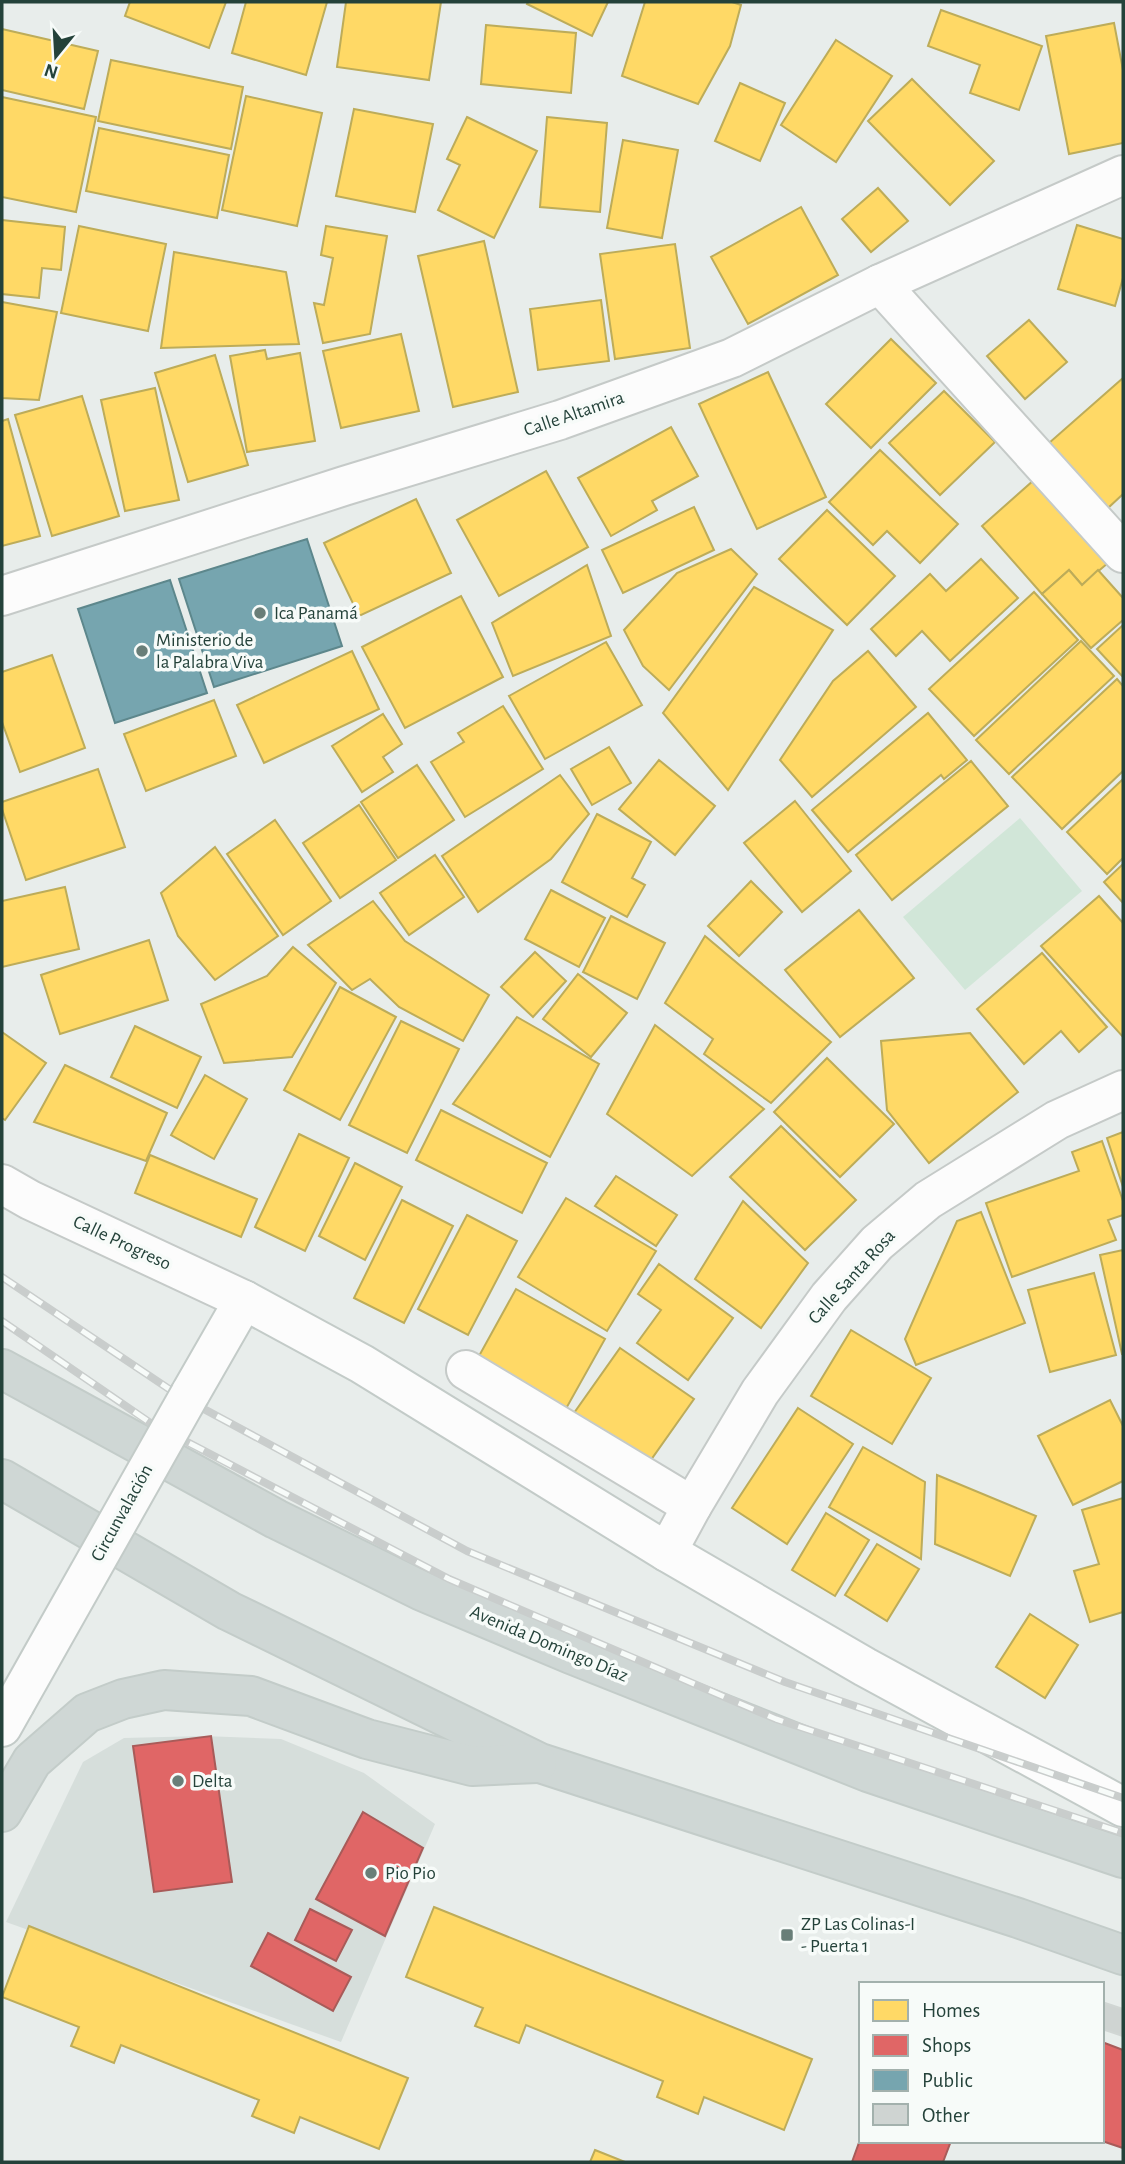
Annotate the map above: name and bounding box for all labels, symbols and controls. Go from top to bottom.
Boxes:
north arrow [21,21,91,91]
text: N [42,60,60,82]
street label: Calle Altamira [521,388,627,440]
place label: Ica Panamá [274,604,358,623]
marker: Ica Panamá [252,605,268,621]
place label: Ministerio de la Palabra Viva [156,631,264,672]
marker: Ministerio de la Palabra Viva [134,643,150,659]
street label: Calle Progreso [70,1212,174,1274]
street label: Calle Santa Rosa [805,1226,899,1328]
street label: Circunvalación [88,1461,156,1565]
street label: Avenida Domingo Díaz [467,1602,631,1686]
place label: Delta [192,1772,233,1791]
marker: Delta [170,1773,186,1789]
place label: Pio Pio [385,1864,436,1883]
marker: Pio Pio [363,1865,379,1881]
place label: ZP Las Colinas-I - Puerta 1 [801,1915,915,1956]
marker: ZP Las Colinas-I - Puerta 1 [779,1927,795,1943]
legend [859,1982,1104,2143]
text: Homes [922,2000,980,2021]
text: Shops [922,2035,971,2056]
text: Public [922,2070,972,2091]
text: Other [922,2105,970,2126]

